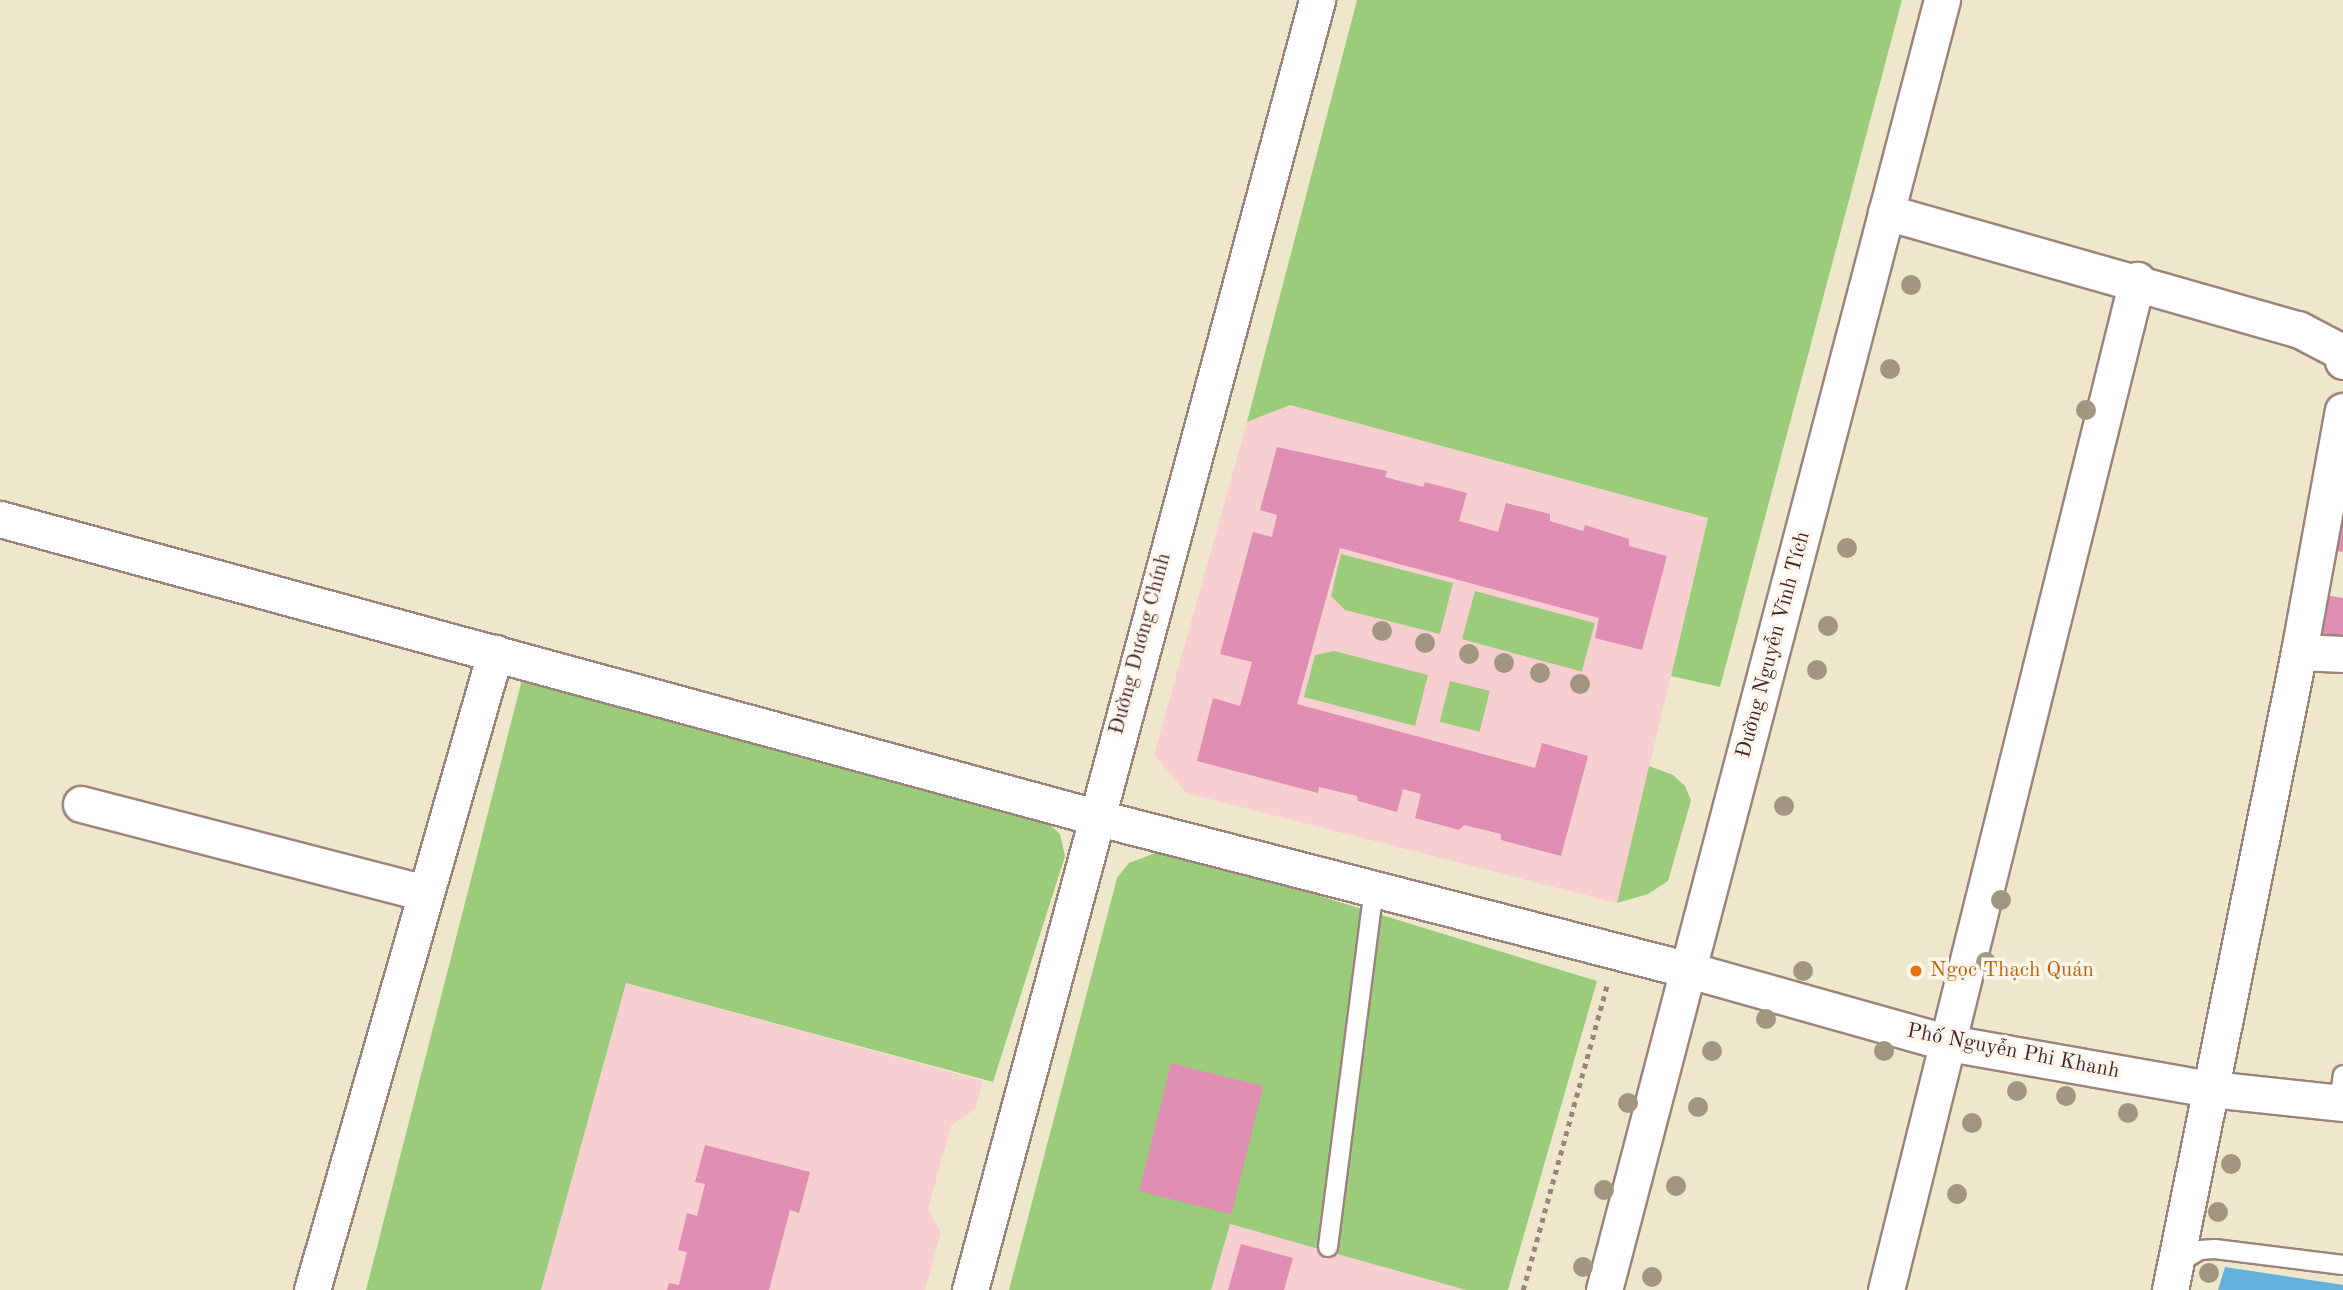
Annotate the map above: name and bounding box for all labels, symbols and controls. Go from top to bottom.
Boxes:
street label: Đường Nguyễn Vĩnh Tích [1732,529,1816,761]
street label: Đường Dương Chính [1105,551,1177,737]
place label: Ngọc Thạch Quán [1930,958,2094,984]
marker: Ngọc Thạch Quán [1908,963,1924,979]
street label: Phố Nguyễn Phi Khanh [1905,1019,2121,1085]

